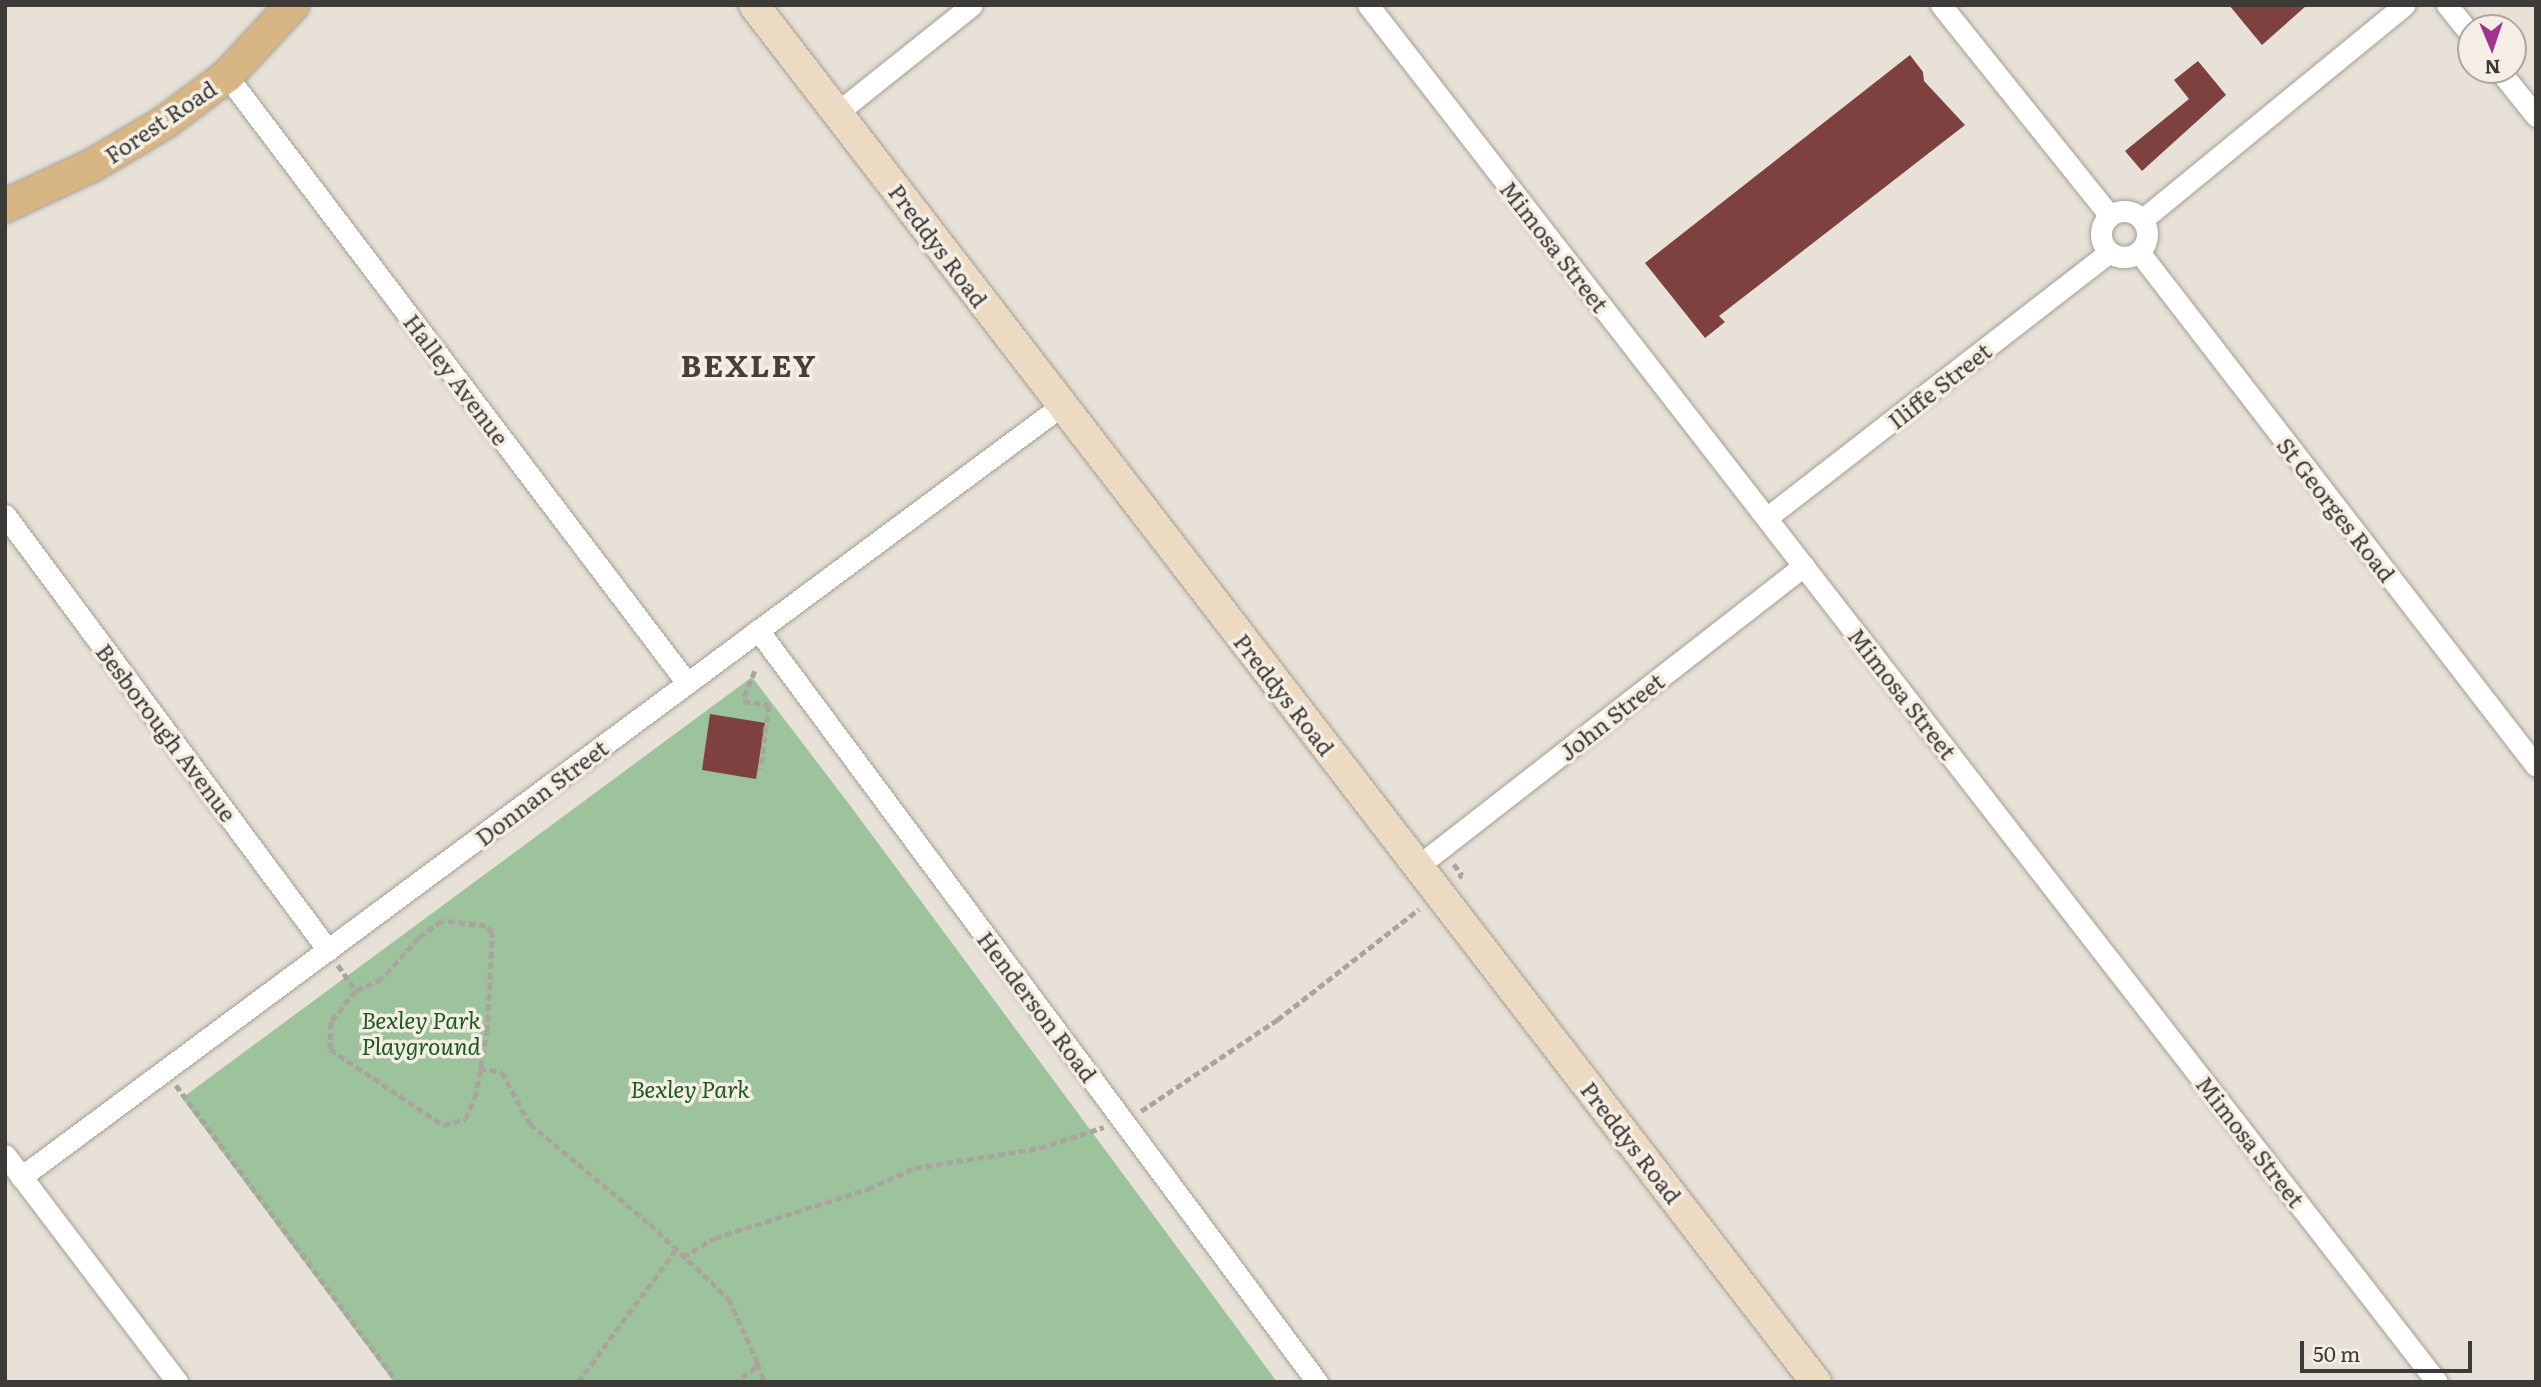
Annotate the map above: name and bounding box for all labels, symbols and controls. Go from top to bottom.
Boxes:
north arrow [2457,14,2527,84]
text: N [2484,54,2501,82]
street label: Forest Road [99,74,221,168]
street label: Mimosa Street [1495,175,1615,317]
street label: Preddys Road [884,178,994,312]
street label: Halley Avenue [399,308,515,450]
street label: Iliffe Street [1882,336,1996,434]
district label: BEXLEY [681,346,817,382]
street label: St Georges Road [2272,431,2402,587]
street label: Mimosa Street [1843,622,1963,764]
street label: Preddys Road [1229,628,1341,760]
street label: Besborough Avenue [91,638,243,826]
street label: John Street [1553,666,1669,766]
street label: Donnan Street [469,733,613,851]
street label: Henderson Road [972,925,1104,1087]
park label: Bexley Park Playground [361,1005,481,1059]
street label: Mimosa Street [2191,1070,2311,1212]
park label: Bexley Park [630,1074,750,1102]
street label: Preddys Road [1576,1076,1688,1208]
scale bar [2303,1328,2474,1372]
text: 50 m [2313,1337,2360,1368]

